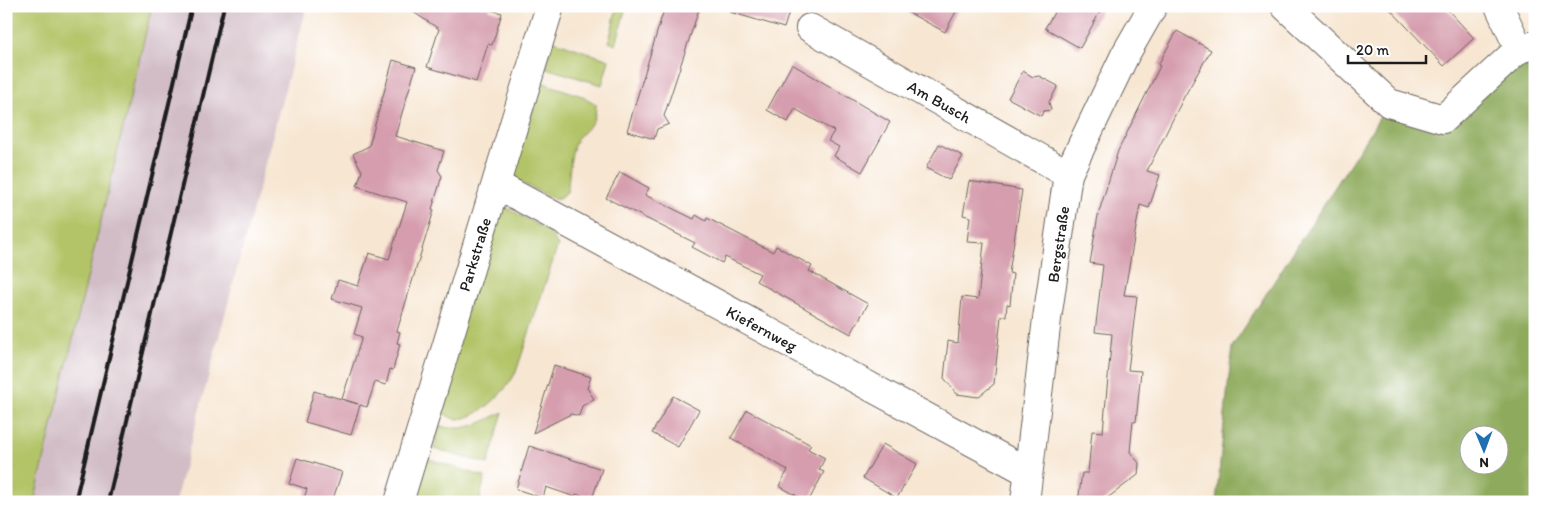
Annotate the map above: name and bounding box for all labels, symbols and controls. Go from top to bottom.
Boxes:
scale bar [1348,32,1426,64]
text: 20 m [1356,41,1390,59]
street label: Am Busch [904,76,975,127]
street label: Bergstraße [1043,204,1073,284]
street label: Parkstraße [455,215,495,294]
street label: Kiefernweg [723,302,801,356]
north arrow [1458,426,1508,476]
text: N [1479,454,1489,471]

